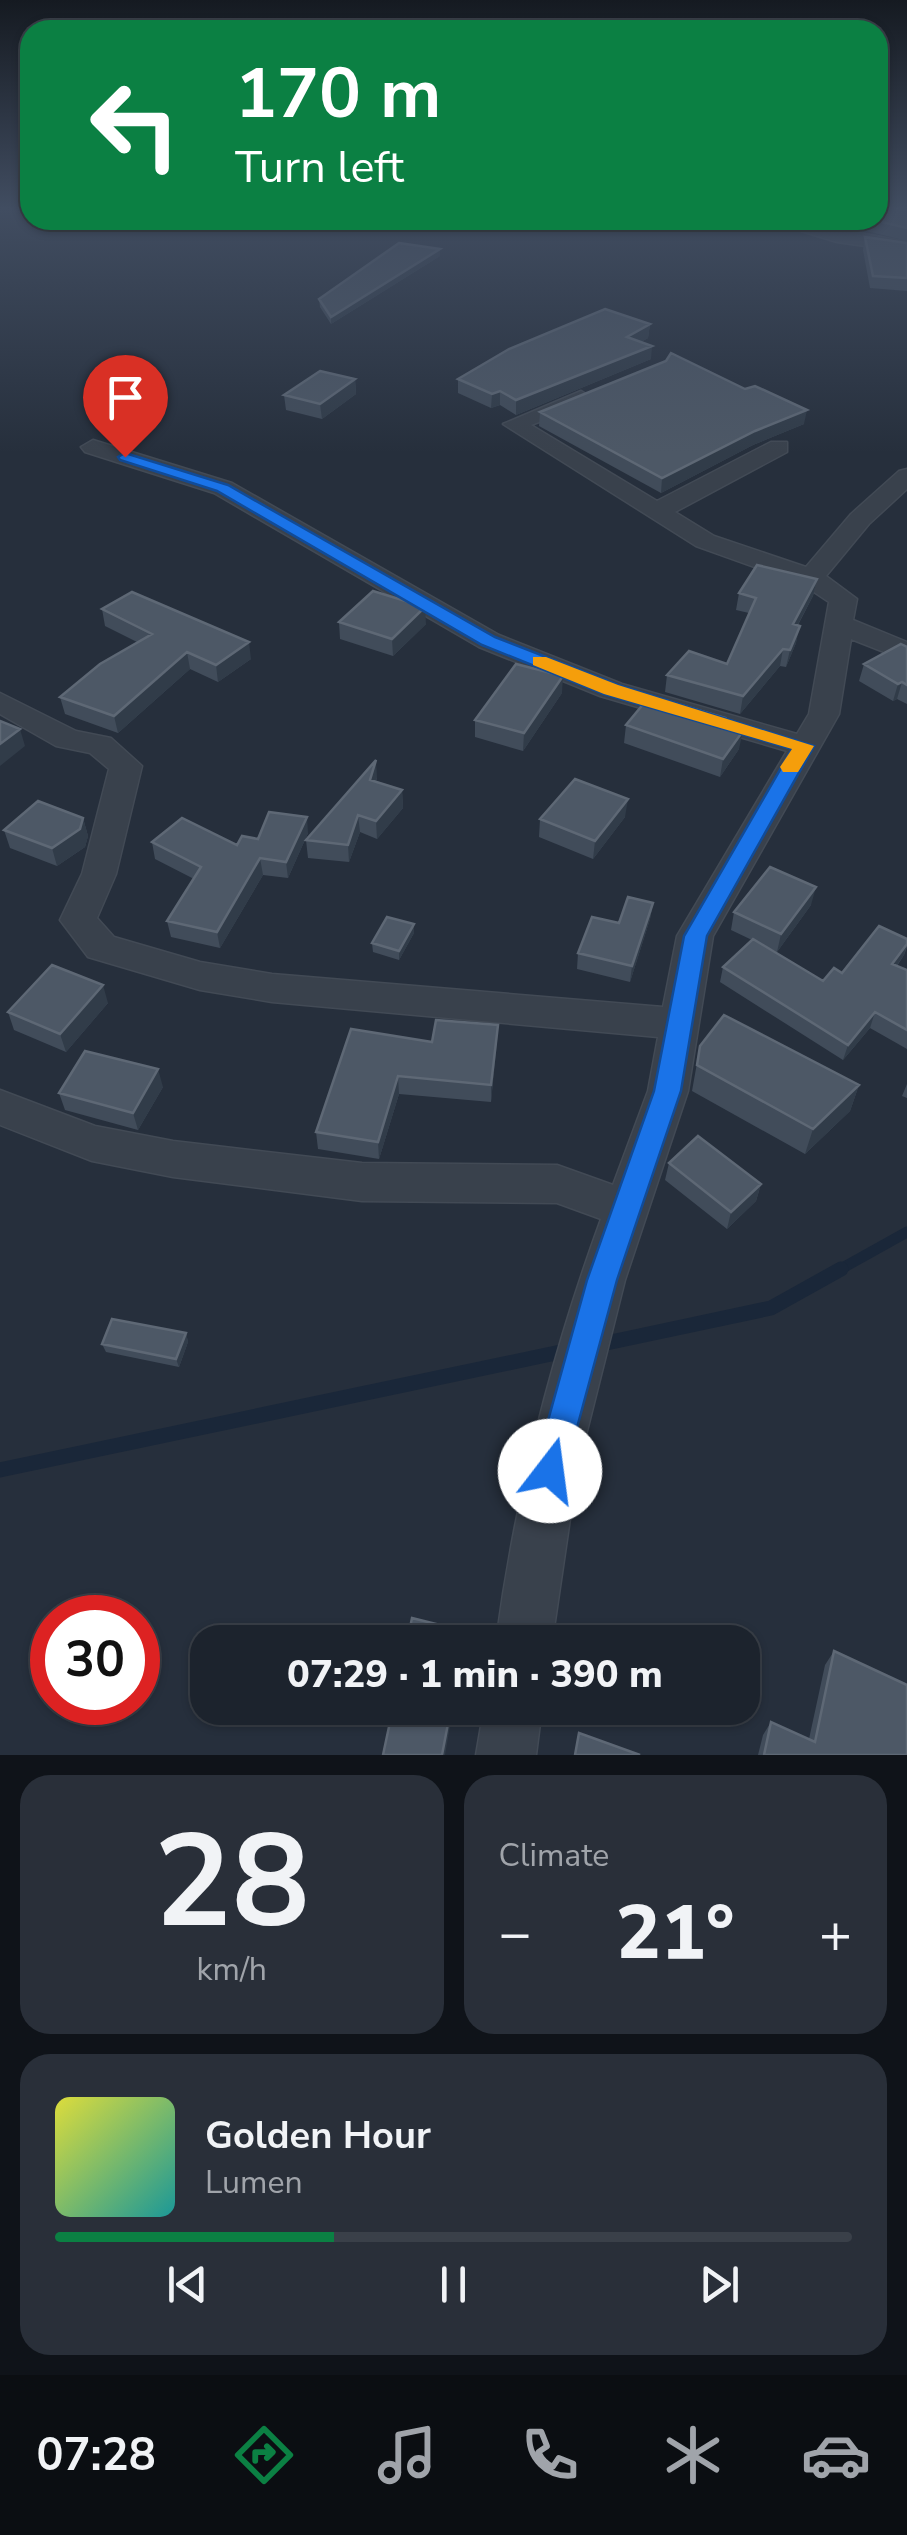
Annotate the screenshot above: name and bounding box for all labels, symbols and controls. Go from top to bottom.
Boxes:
text: 170 m [235,46,441,142]
icon: left [70,60,200,190]
text: Turn left [235,137,404,198]
pin [83,355,168,458]
icon: arrive [98,370,153,425]
position arrow [498,1419,602,1523]
speed limit sign: 30 [30,1595,160,1725]
text: 07:29 · 1 min · 390 m [287,1649,663,1700]
text: 28 [154,1794,310,1971]
text: Climate [499,1834,609,1877]
text: 21° [616,1882,735,1984]
text: − [499,1896,532,1971]
text: + [819,1896,852,1971]
text: km/h [196,1948,267,1991]
text: Golden Hour [205,2110,431,2161]
text: Lumen [205,2161,303,2204]
icon: previous [160,2257,215,2312]
icon: pause [426,2257,481,2312]
icon: next [692,2257,747,2312]
icon: directions [229,2420,299,2490]
icon: music [372,2420,442,2490]
icon: phone [515,2420,585,2490]
icon: climate [658,2420,728,2490]
icon: car [801,2420,871,2490]
text: 07:28 [36,2425,156,2486]

